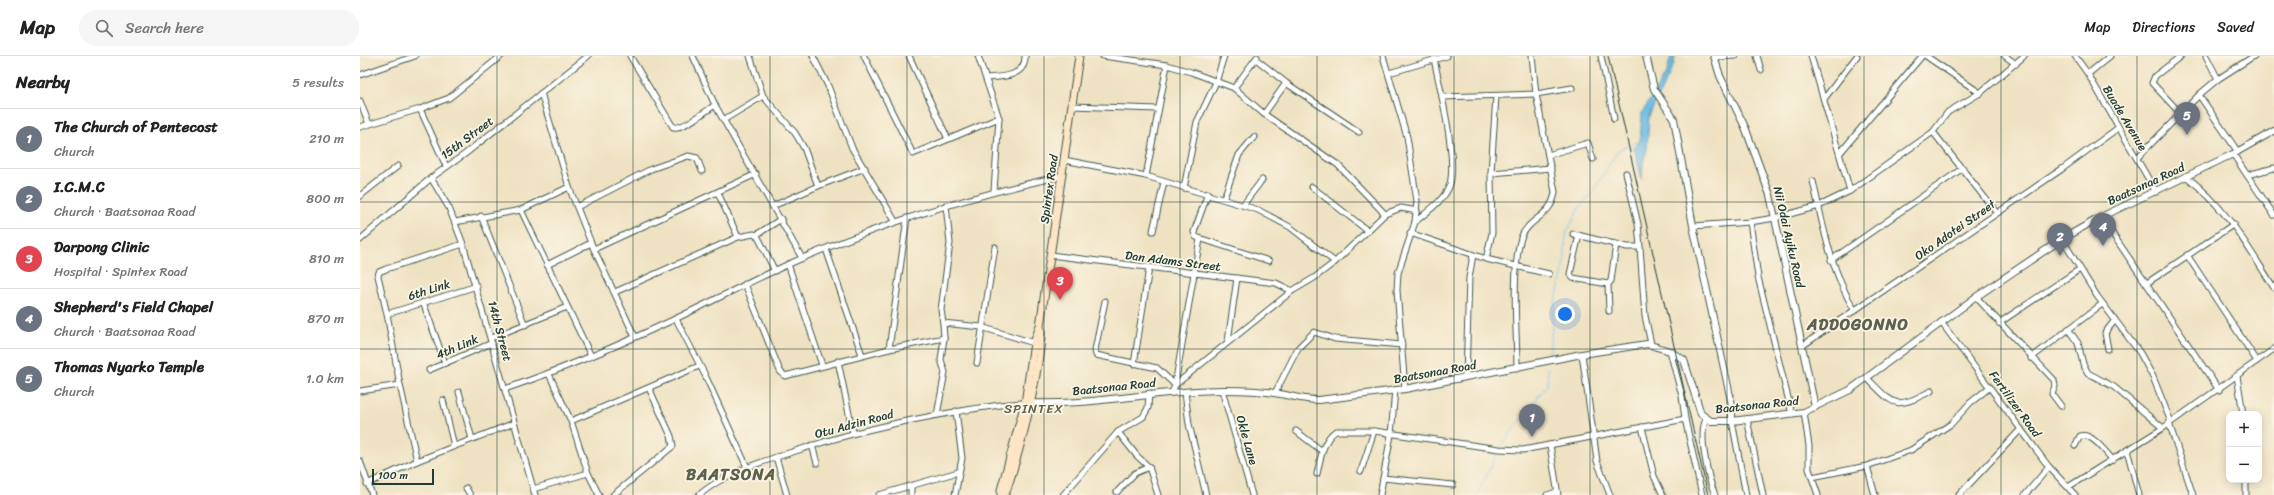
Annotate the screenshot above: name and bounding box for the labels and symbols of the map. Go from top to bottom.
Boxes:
street label: Buade Avenue [2097,81,2153,155]
pin: 5 [2174,102,2200,135]
street label: 15th Street [436,111,498,165]
street label: Spintex Road [1033,152,1065,225]
street label: Baatsonaa Road [2103,156,2190,212]
street label: Nii Odai Ayiku Road [1767,184,1812,292]
street label: Oko Adotei Street [1910,193,2001,266]
pin: 4 [2090,213,2116,246]
pin: 2 [2047,223,2073,256]
street label: Dan Adams Street [1124,244,1222,278]
pin: 3 [1047,267,1073,300]
street label: 6th Link [405,273,453,307]
street label: 14th Street [481,298,519,364]
your location [1555,304,1575,324]
district label: ADDOGONNO [1806,310,1909,339]
street label: 4th Link [432,328,482,366]
street label: Baatsonaa Road [1392,354,1480,390]
street label: Fertilizer Road [1983,366,2047,443]
street label: Baatsonaa Road [1071,372,1158,402]
street label: Baatsonaa Road [1714,390,1801,420]
district label: SPINTEX [1004,397,1064,420]
street label: Otu Adzin Road [812,403,897,445]
pin: 1 [1519,404,1545,437]
street label: Okle Lane [1229,413,1265,468]
district label: BAATSONA [686,460,776,489]
scale bar [372,467,434,486]

